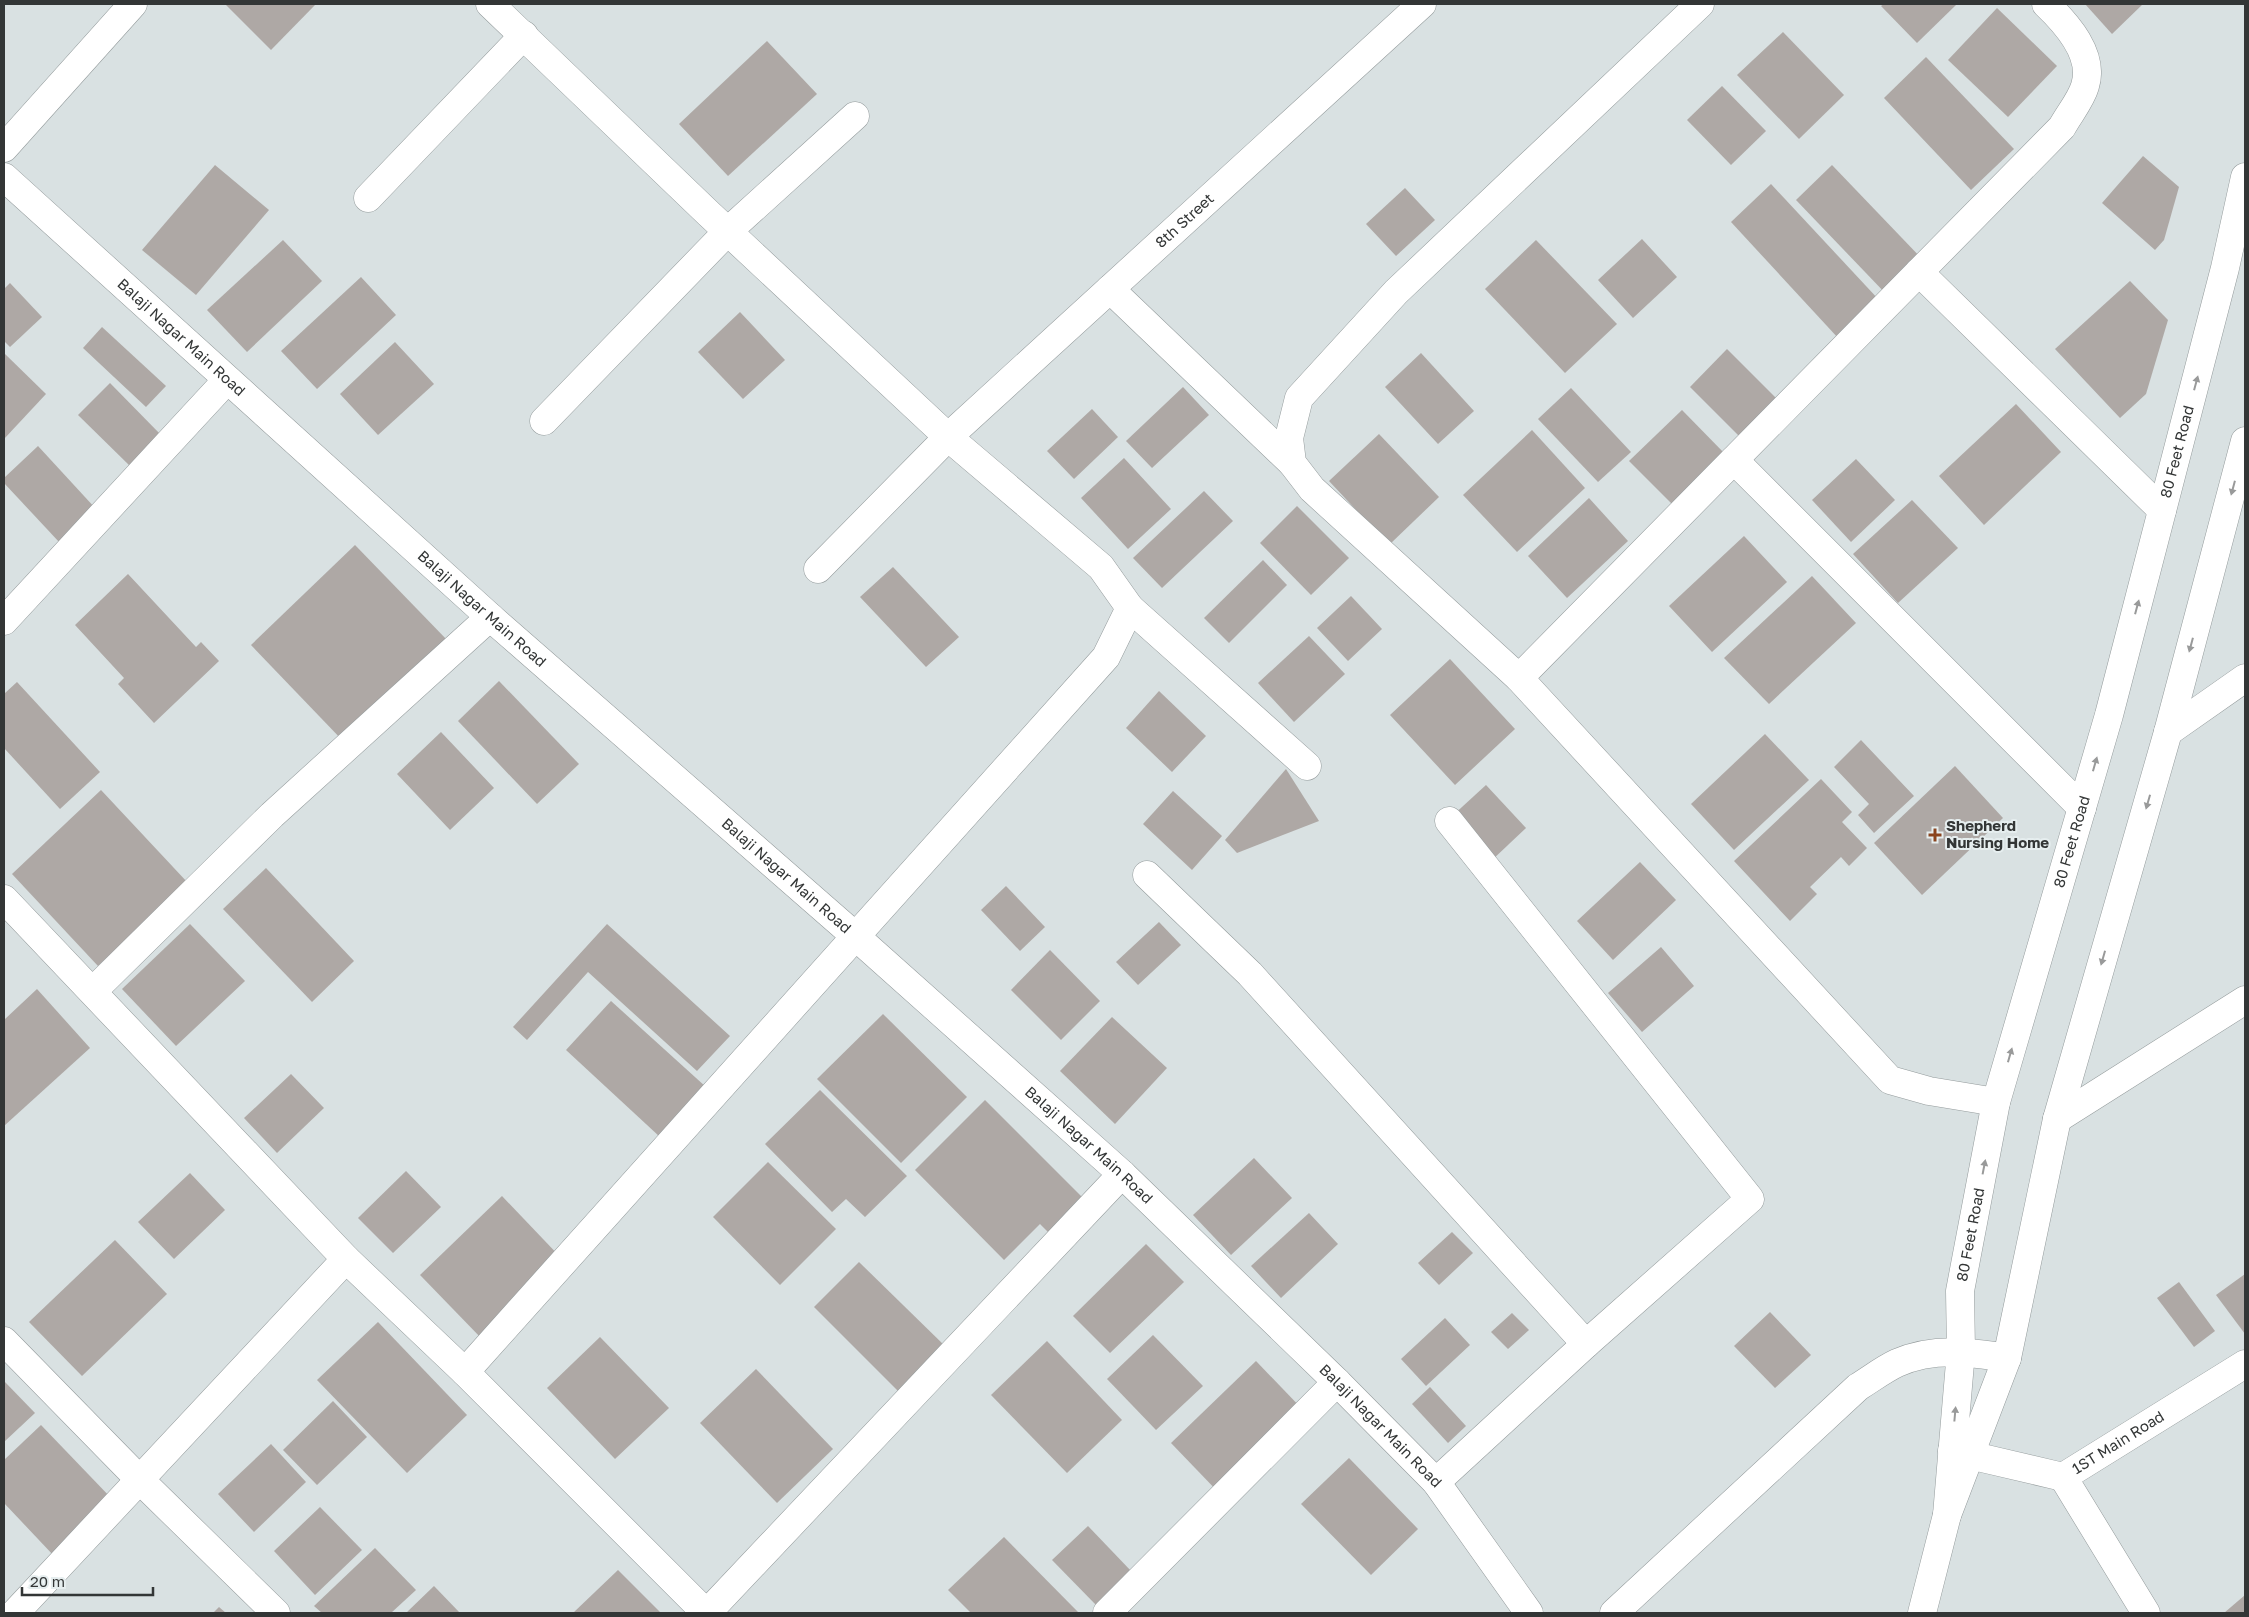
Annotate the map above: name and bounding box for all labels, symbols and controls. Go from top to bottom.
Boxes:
street label: 8th Street [1151,189,1217,251]
street label: Balaji Nagar Main Road [114,274,249,399]
one-way arrow [2192,375,2200,390]
street label: 80 Feet Road [2156,403,2197,500]
one-way arrow [2229,480,2237,495]
street label: Balaji Nagar Main Road [414,546,550,670]
one-way arrow [2133,600,2141,615]
one-way arrow [2187,637,2195,652]
one-way arrow [2091,757,2099,772]
street label: 80 Feet Road [2049,793,2093,890]
one-way arrow [2144,794,2152,809]
street label: Balaji Nagar Main Road [718,814,855,937]
place label: Shepherd Nursing Home [1946,816,2049,851]
marker: Shepherd Nursing Home [1928,828,1942,842]
one-way arrow [2099,950,2107,965]
one-way arrow [2006,1047,2014,1062]
street label: Balaji Nagar Main Road [1022,1082,1157,1207]
one-way arrow [1980,1158,1988,1174]
street label: 80 Feet Road [1952,1186,1987,1283]
street label: Balaji Nagar Main Road [1316,1360,1446,1491]
one-way arrow [1952,1406,1960,1422]
street label: 1ST Main Road [2068,1407,2167,1477]
scale bar [22,1564,154,1596]
text: 20 m [30,1572,65,1590]

